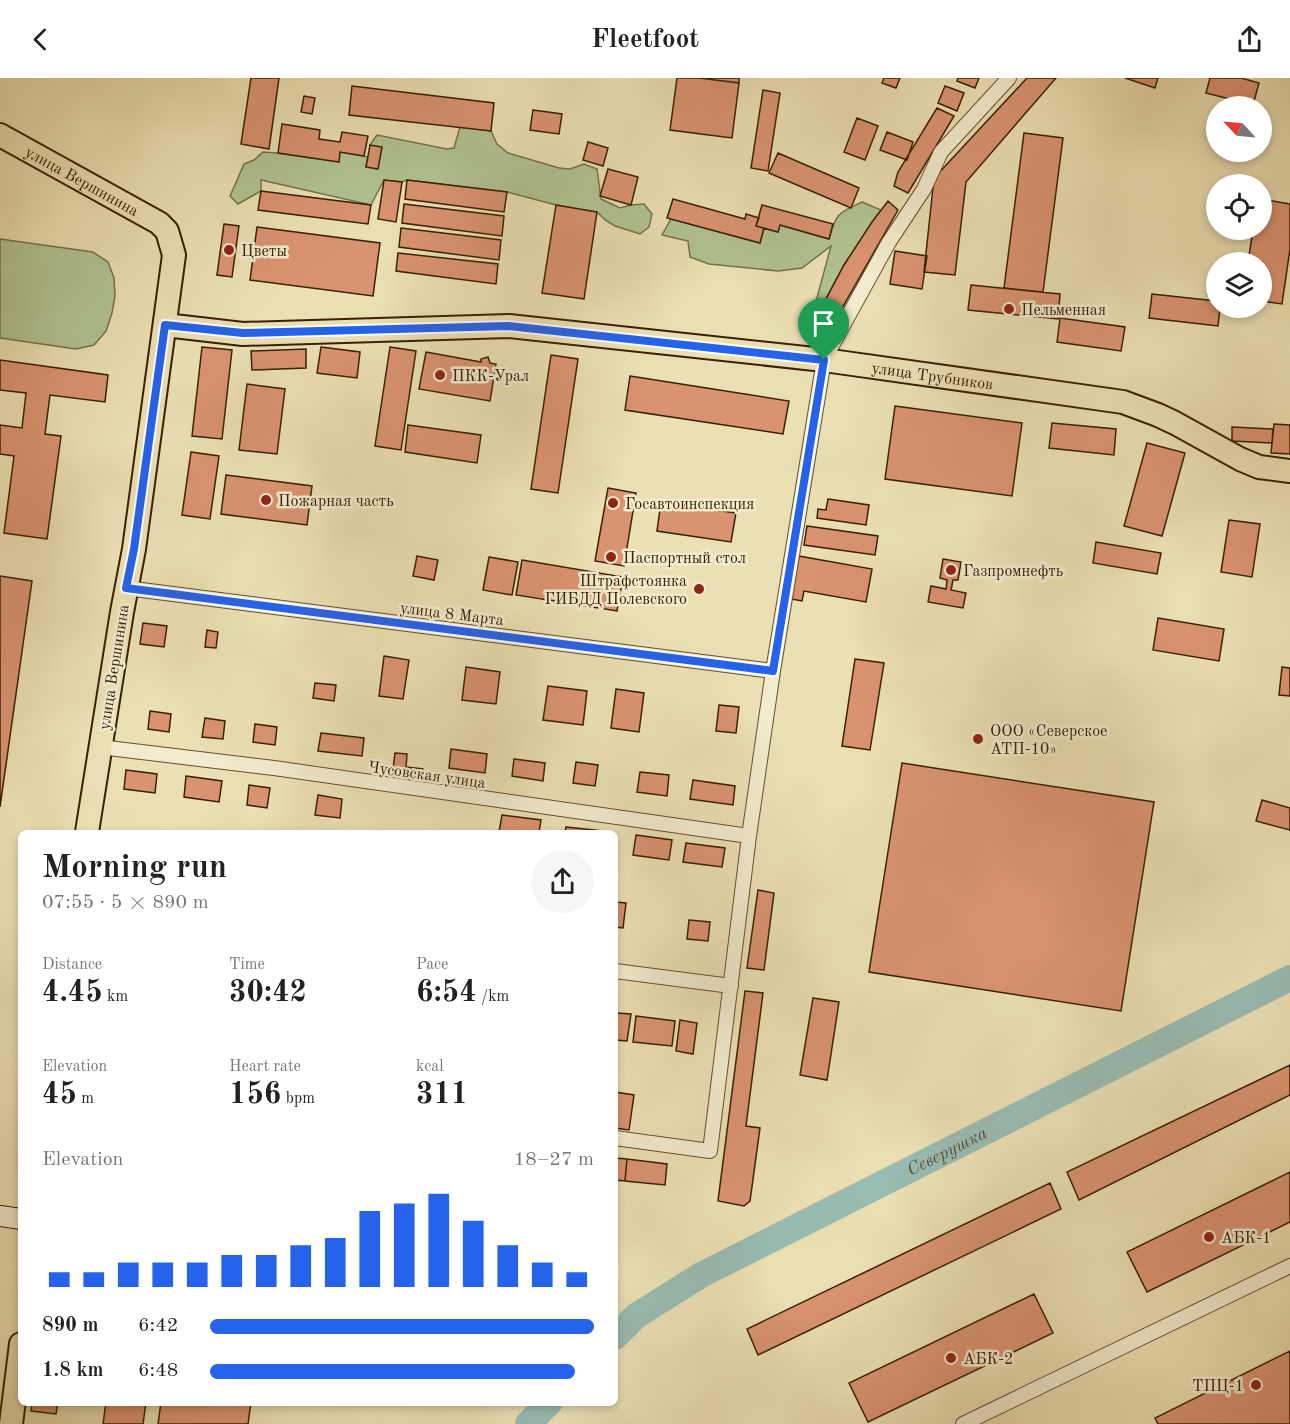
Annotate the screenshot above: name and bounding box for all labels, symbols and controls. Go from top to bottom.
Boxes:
icon: back [24,23,57,56]
icon: share [1233,23,1266,56]
text: Fleetfoot [591,26,699,53]
north arrow [1206,96,1272,162]
map controls [1206,96,1272,318]
street label: улица Вершинина [22,145,141,220]
button: locate [1206,174,1272,240]
marker: Цветы [222,243,236,257]
place label: Цветы [241,244,287,260]
button: layers [1206,252,1272,318]
pin [798,298,849,360]
marker: Пельменная [1002,302,1016,316]
place label: Пельменная [1021,303,1106,319]
icon: arrive [807,307,840,340]
street label: улица Трубников [871,361,994,394]
marker: ПКК-Урал [433,368,447,382]
place label: ПКК-Урал [452,369,529,385]
marker: Пожарная часть [259,493,273,507]
place label: Пожарная часть [278,494,394,510]
marker: Госавтоинспекция [606,496,620,510]
place label: Госавтоинспекция [625,497,754,513]
marker: Паспортный стол [604,550,618,564]
place label: Паспортный стол [623,551,746,567]
marker: Газпромнефть [944,563,958,577]
place label: Газпромнефть [963,564,1063,580]
place label: Штрафстоянка ГИБДД Полевского [545,574,687,608]
marker: Штрафстоянка ГИБДД Полевского [692,582,706,596]
street label: улица 8 Марта [399,601,505,629]
street label: улица Вершинина [97,603,133,731]
place label: ООО «Северское АТП-10» [990,724,1107,758]
marker: ООО «Северское АТП-10» [971,732,985,746]
street label: Чусовская улица [367,760,487,792]
button: share [531,850,594,913]
text: Morning run [42,852,227,885]
text: 07:55 · 5 × 890 m [42,893,209,913]
text: Distance [42,957,102,973]
text: Time [229,957,265,973]
text: Pace [416,957,448,973]
text: 4.45 [42,978,103,1008]
text: 30:42 [229,978,307,1008]
text: 6:54 [416,978,477,1008]
text: km [103,989,128,1005]
text: /km [477,989,509,1005]
text: Elevation [42,1059,107,1075]
text: Heart rate [229,1059,301,1075]
text: kcal [416,1059,444,1075]
text: 45 [42,1080,77,1110]
text: 156 [229,1080,281,1110]
text: 311 [416,1080,468,1110]
text: m [77,1091,94,1107]
text: bpm [281,1091,315,1107]
water label: Северушка [904,1124,991,1180]
text: Elevation [42,1150,123,1170]
text: 18–27 m [514,1150,594,1170]
marker: АБК-1 [1202,1230,1216,1244]
place label: АБК-1 [1221,1231,1271,1247]
text: 890 m [42,1316,98,1336]
text: 6:42 [138,1316,178,1336]
marker: АБК-2 [944,1351,958,1365]
place label: АБК-2 [963,1352,1013,1368]
text: 1.8 km [42,1361,104,1381]
text: 6:48 [138,1361,178,1381]
marker: ТПЦ-1 [1249,1378,1263,1392]
place label: ТПЦ-1 [1192,1379,1244,1395]

